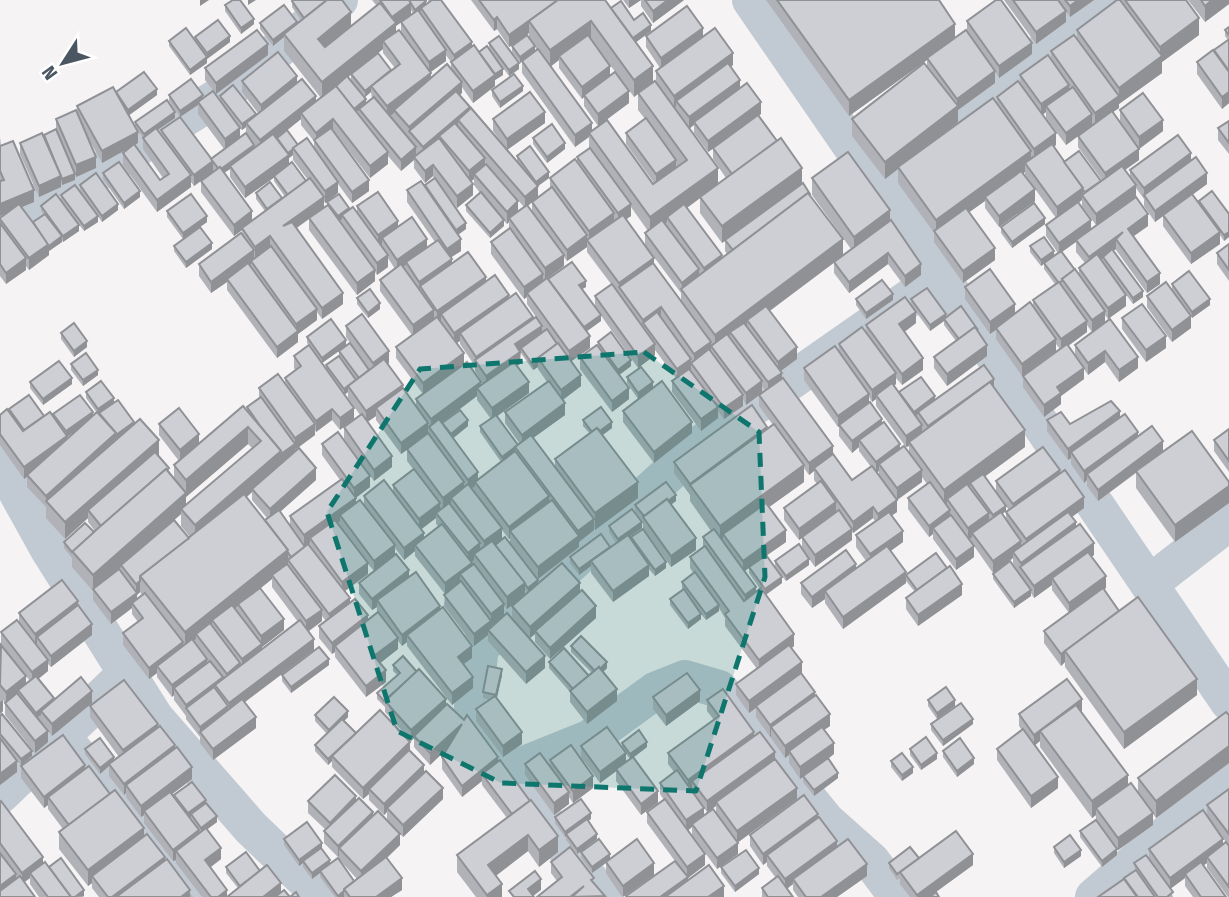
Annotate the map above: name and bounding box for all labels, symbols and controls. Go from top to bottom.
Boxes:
north arrow [28,28,98,98]
text: N [37,61,62,84]

